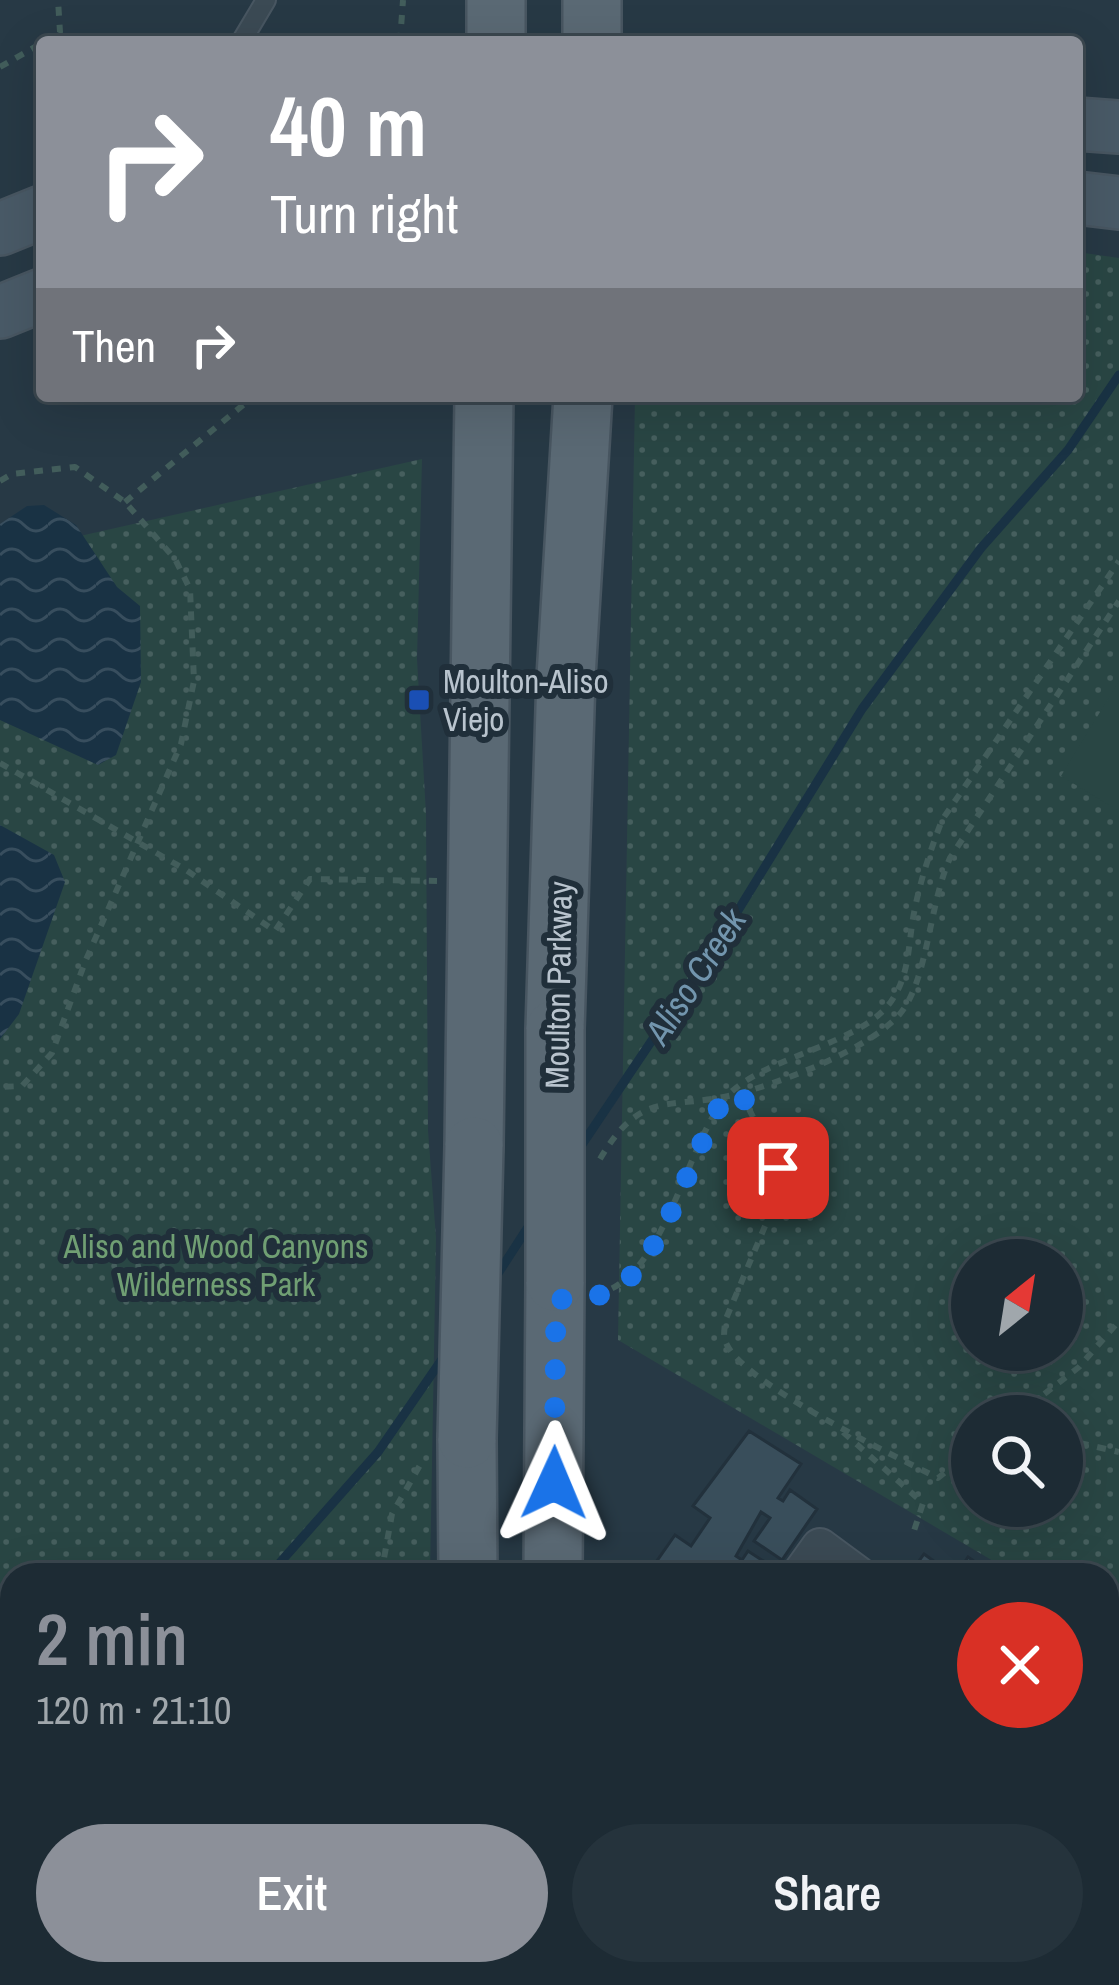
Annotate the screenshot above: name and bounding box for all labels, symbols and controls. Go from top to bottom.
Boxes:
text: 40 m [270,69,427,182]
icon: right [72,84,228,240]
text: Turn right [270,177,458,250]
icon: right [180,312,246,378]
text: Then [72,315,156,376]
place label: Moulton-Aliso Viejo [443,659,608,741]
marker: Moulton-Aliso Viejo [406,687,432,713]
street label: Moulton Parkway [534,880,582,1089]
water label: Aliso Creek [632,898,757,1055]
pin [727,1117,829,1219]
icon: arrive [745,1135,811,1201]
park label: Aliso and Wood Canyons Wilderness Park [63,1224,368,1306]
north arrow [951,1239,1083,1371]
map controls [951,1239,1083,1527]
button: search [951,1395,1083,1527]
position arrow [491,1420,617,1546]
text: 2 min [36,1590,188,1687]
button: close [957,1602,1083,1728]
text: 120 m · 21:10 [36,1684,232,1736]
button: Exit [36,1824,548,1962]
button: Share [572,1824,1083,1962]

